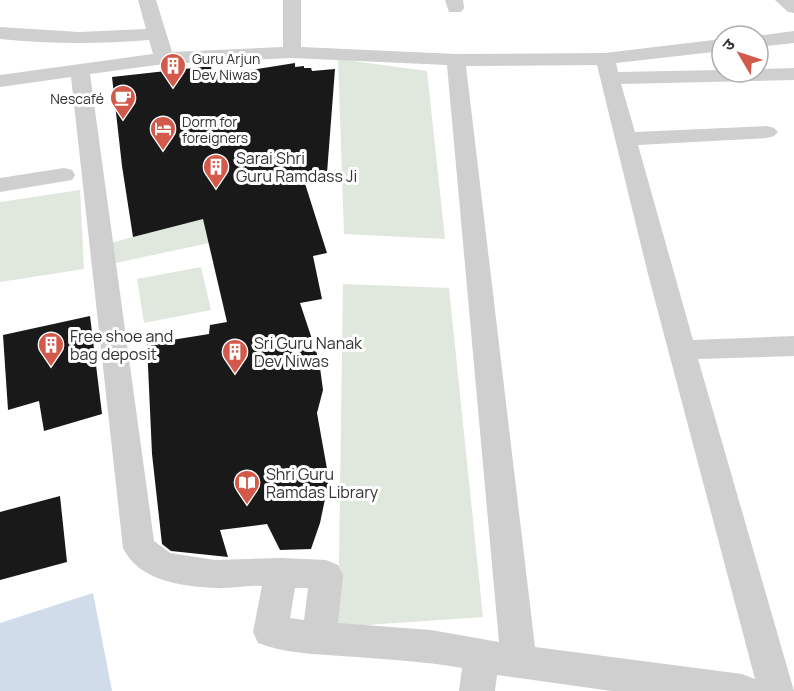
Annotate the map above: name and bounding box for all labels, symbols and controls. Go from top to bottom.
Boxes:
north arrow [710,24,770,84]
text: उ [717,34,740,55]
place label: Guru Arjun Dev Niwas [192,49,260,84]
building icon: Guru Arjun Dev Niwas [158,51,188,89]
cafe icon: Nescafé [108,83,138,121]
place label: Nescafé [50,89,104,108]
place label: Dorm for foreigners [182,112,248,147]
hotel icon: Dorm for foreigners [148,114,178,152]
place label: Sarai Shri Guru Ramdass Ji [236,147,357,187]
building icon: Sarai Shri Guru Ramdass Ji [201,152,231,190]
place label: Free shoe and bag deposit [70,325,173,365]
building icon: Free shoe and bag deposit [36,330,66,368]
place label: Sri Guru Nanak Dev Niwas [254,332,363,372]
building icon: Sri Guru Nanak Dev Niwas [220,337,250,375]
place label: Shri Guru Ramdas Library [266,463,379,503]
library icon: Shri Guru Ramdas Library [232,468,262,506]

